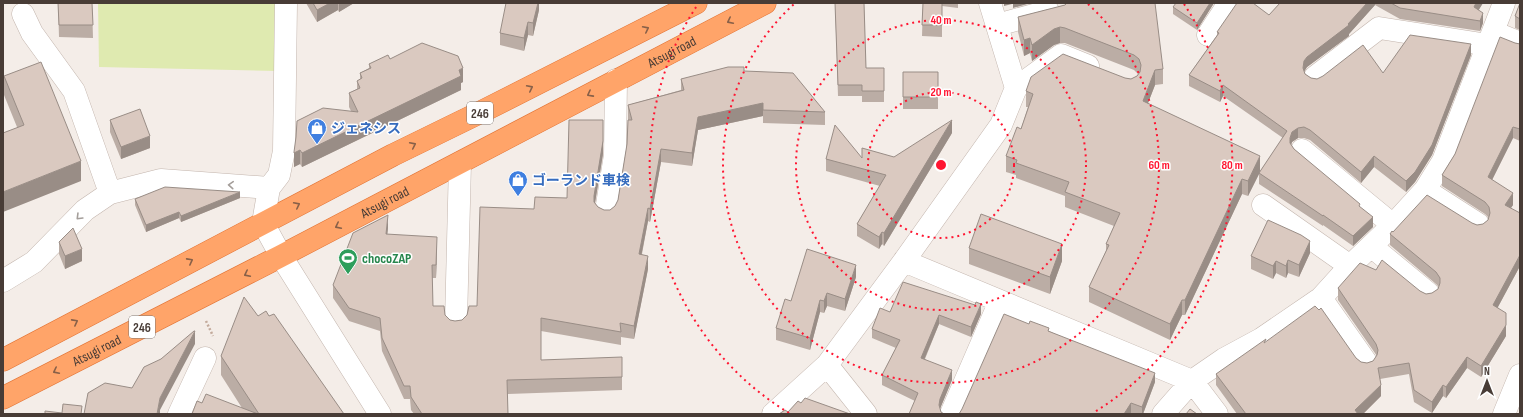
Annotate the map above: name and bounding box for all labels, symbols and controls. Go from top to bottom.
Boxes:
text: 40 m [930,13,952,28]
one-way arrow [727,16,734,23]
one-way arrow [641,26,649,34]
street label: Atsugi road [644,32,699,72]
one-way arrow [526,85,533,93]
text: 20 m [931,85,951,100]
one-way arrow [587,89,594,97]
road number: 246 [467,102,493,124]
shop icon: ジェネシス [306,117,328,145]
place label: ジェネシス [331,120,401,137]
one-way arrow [409,142,416,150]
centre of rings [934,158,948,172]
text: 60 m [1148,158,1170,173]
text: 80 m [1221,158,1243,173]
shop icon: ゴーランド車検 [507,169,529,197]
place label: ゴーランド車検 [532,172,630,189]
one-way arrow [227,180,234,189]
street label: Atsugi road [357,183,412,222]
one-way arrow [293,202,301,209]
one-way arrow [76,212,84,220]
one-way arrow [335,221,342,229]
sports icon: chocoZAP [337,247,359,275]
place label: chocoZAP [362,250,411,267]
one-way arrow [185,258,193,266]
one-way arrow [243,269,251,277]
road number: 246 [129,316,155,338]
one-way arrow [70,319,78,326]
street label: Atsugi road [69,331,124,371]
north arrow [1467,361,1507,401]
text: N [1484,365,1490,378]
one-way arrow [53,366,60,374]

